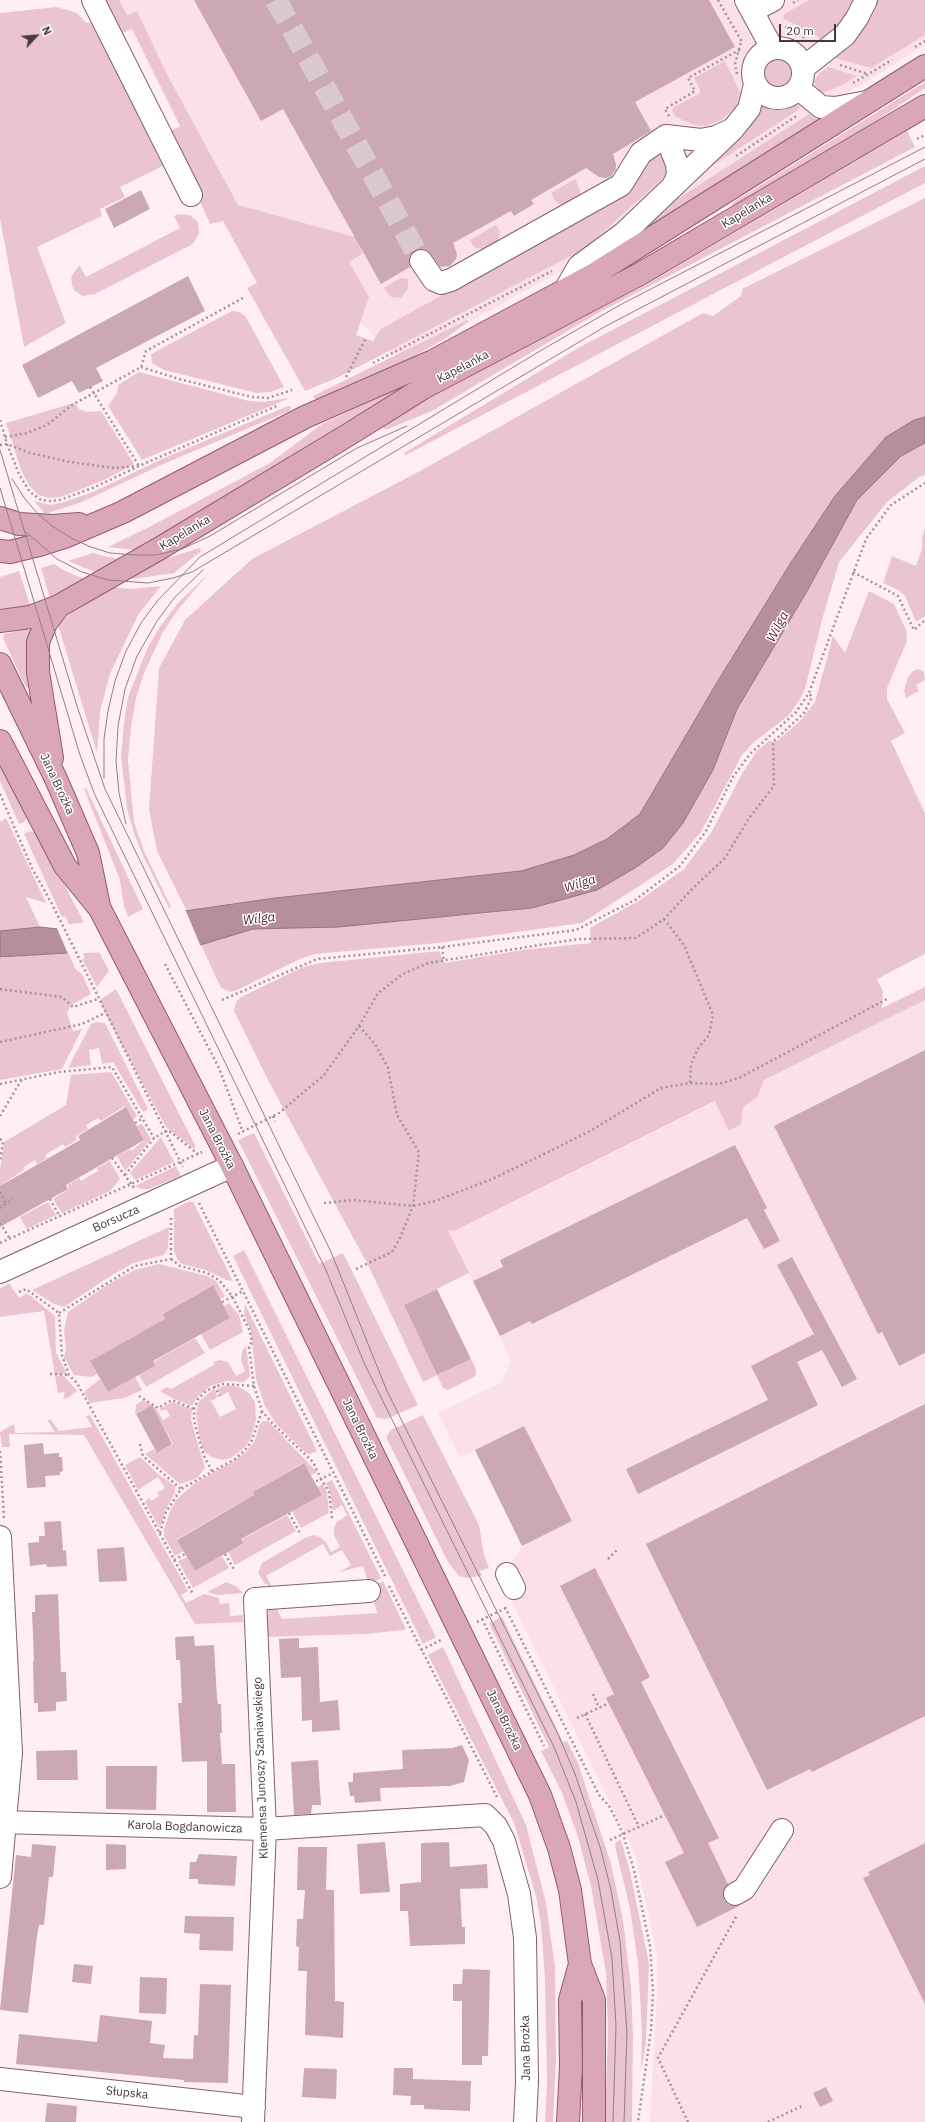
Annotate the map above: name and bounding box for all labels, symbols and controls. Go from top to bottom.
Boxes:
north arrow [16,16,56,56]
scale bar [781,16,838,42]
text: 20 m [786,23,814,38]
text: N [39,24,55,37]
street label: Kapelanka [719,190,775,232]
street label: Kapelanka [435,347,491,387]
street label: Kapelanka [157,512,213,554]
water label: Wilga [764,609,792,645]
street label: Jana Brożka [37,751,77,817]
water label: Wilga [562,872,598,896]
water label: Wilga [242,909,276,929]
street label: Jana Brożka [196,1106,238,1172]
street label: Borsucza [90,1202,142,1236]
street label: Jana Brożka [339,1396,381,1462]
street label: Klemensa Junoszy Szaniawskiego [251,1677,271,1859]
street label: Jana Brożka [483,1687,525,1753]
street label: Karola Bogdanowicza [127,1818,243,1836]
street label: Jana Brożka [518,2015,534,2081]
street label: Słupska [105,2084,149,2102]

